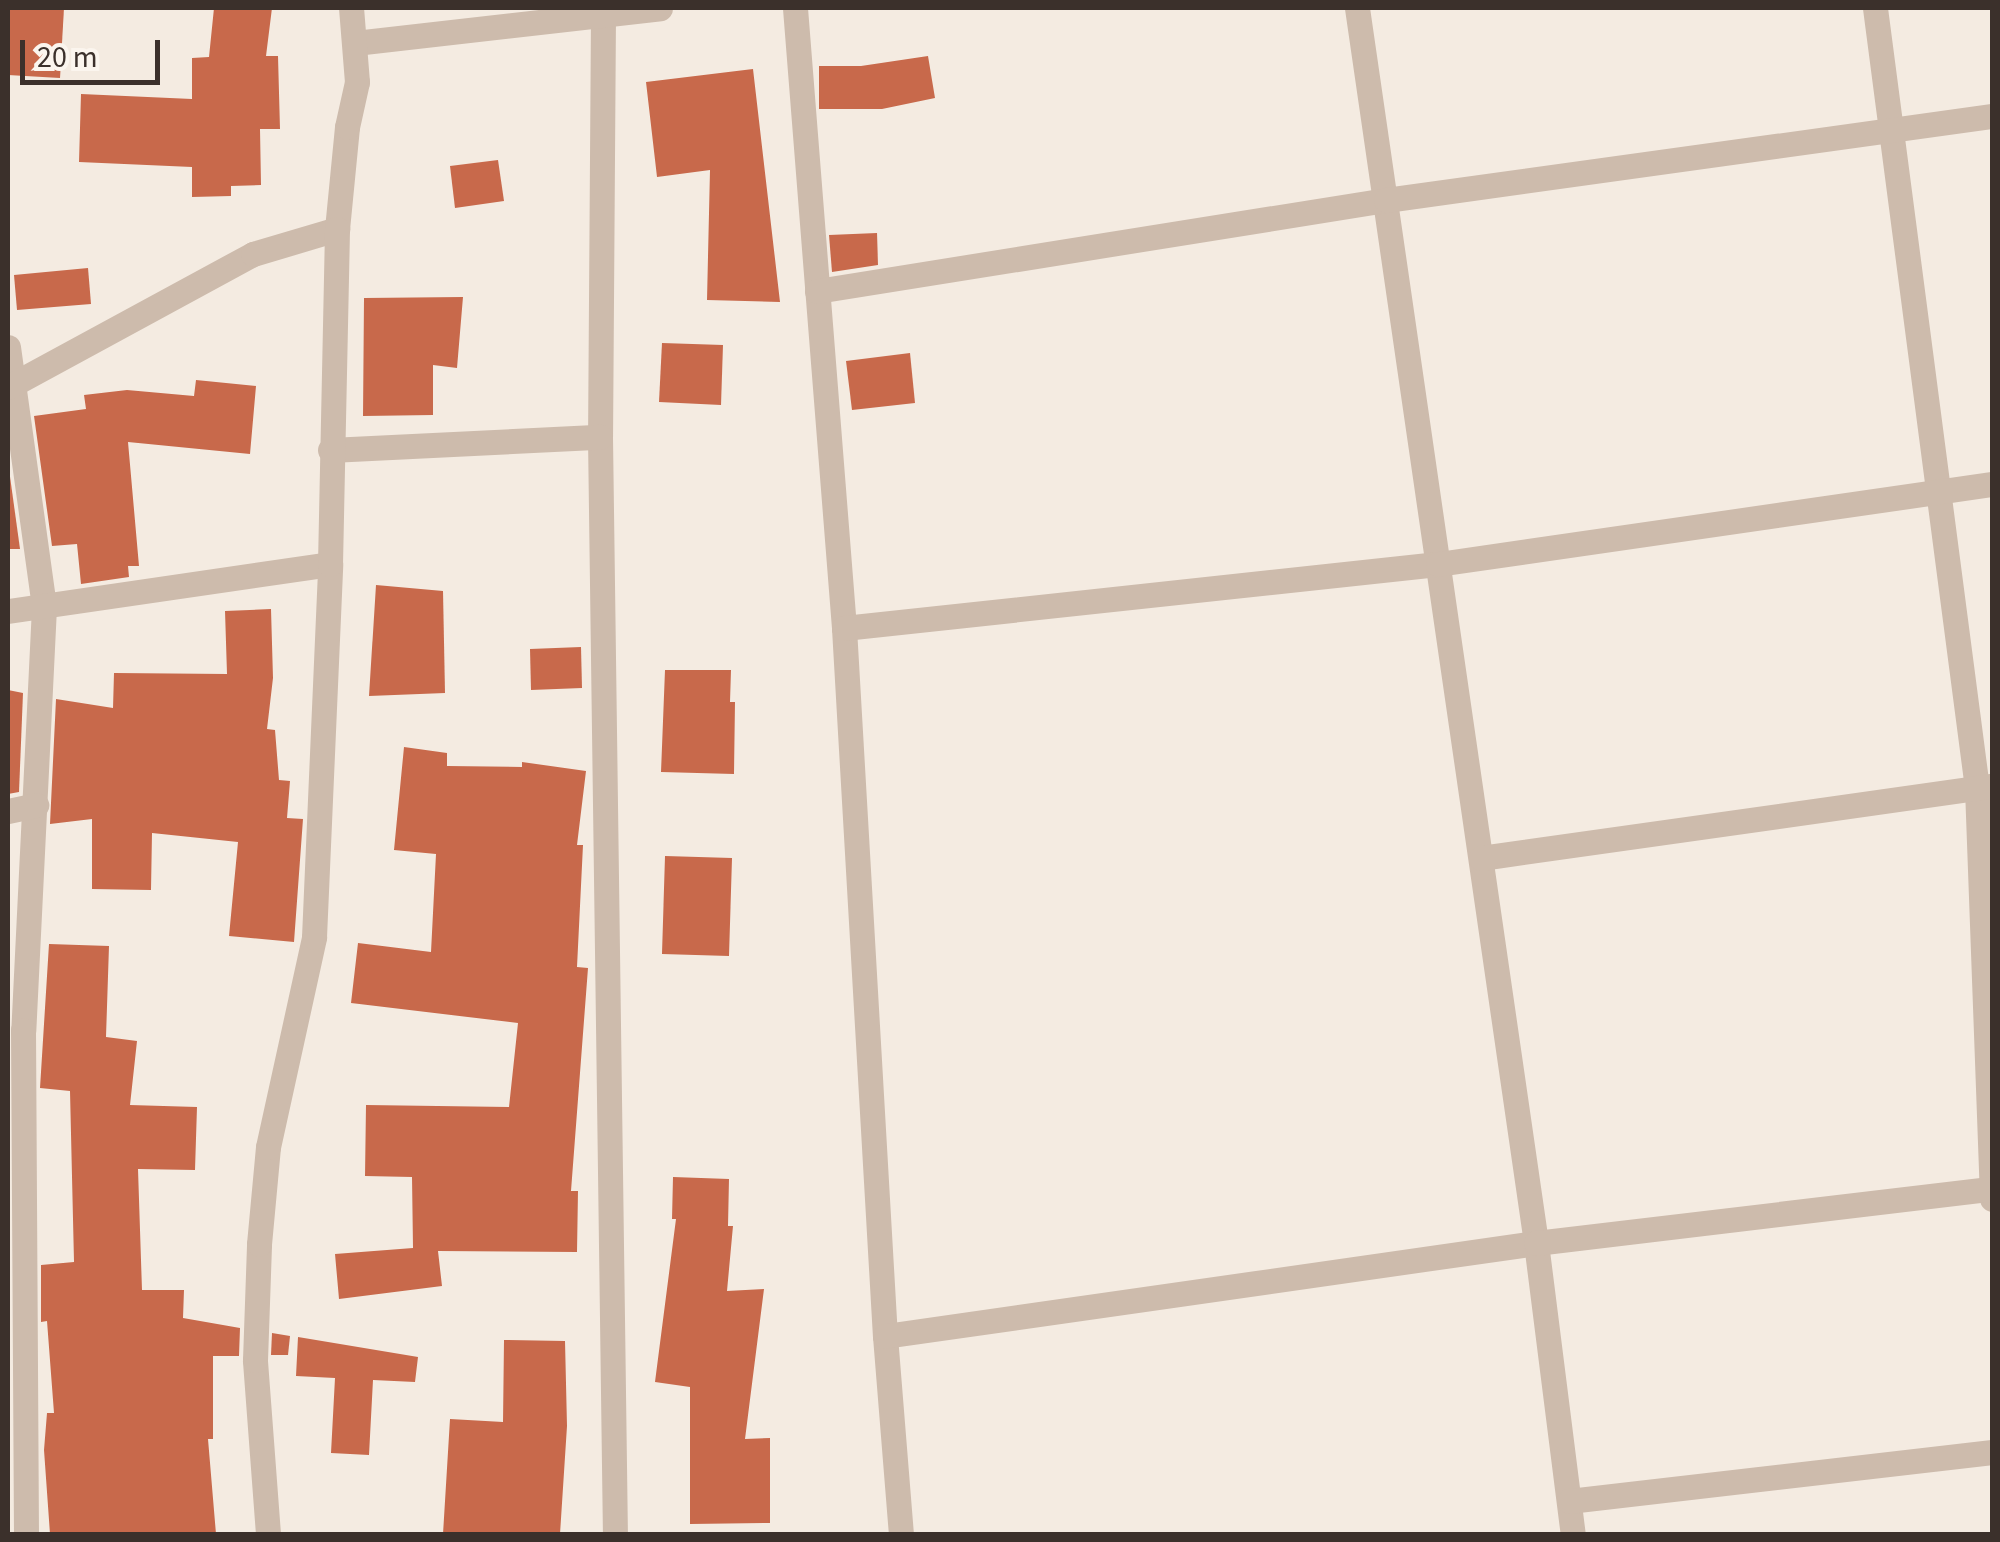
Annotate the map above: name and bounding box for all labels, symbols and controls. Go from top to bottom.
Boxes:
scale bar [25,20,165,82]
text: 20 m [37,36,98,79]

